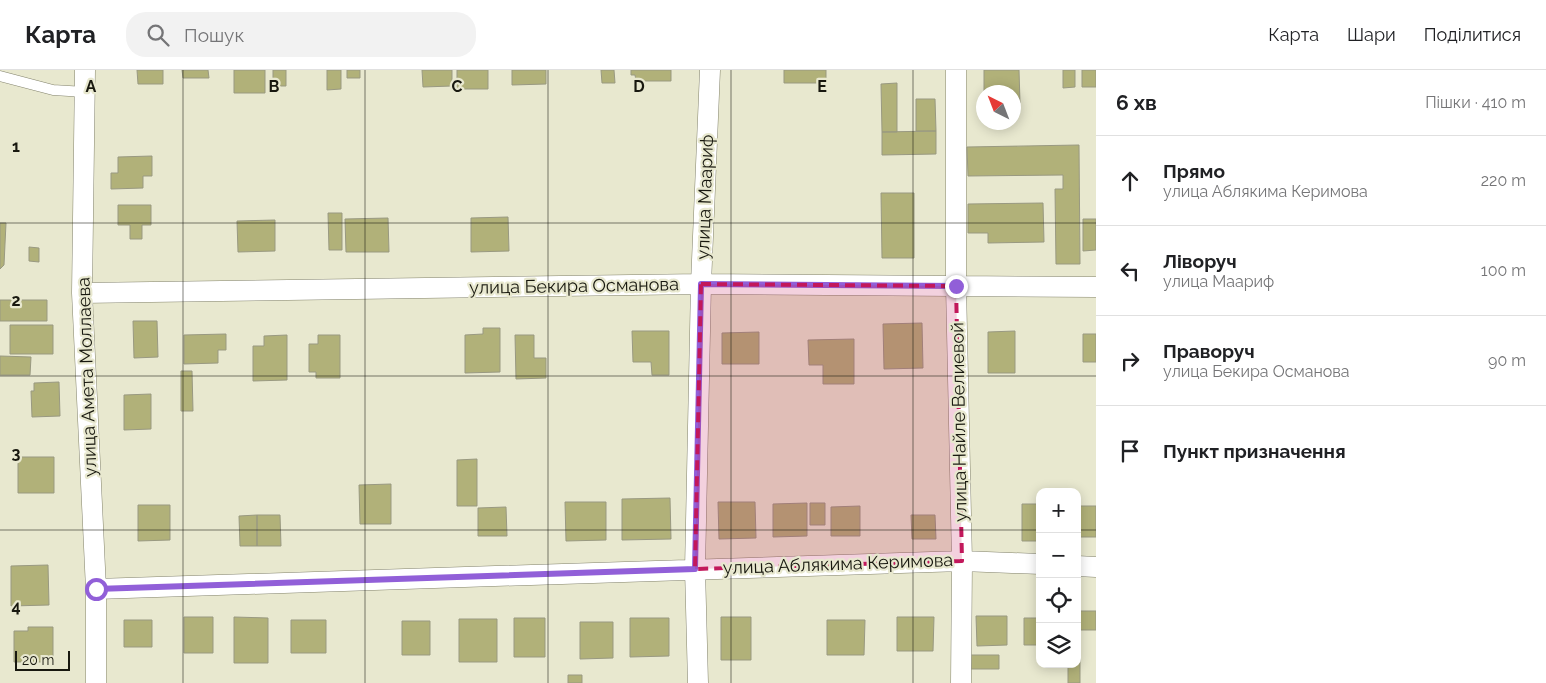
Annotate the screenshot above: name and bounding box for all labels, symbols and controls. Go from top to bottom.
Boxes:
search box [126,12,476,57]
text: Карта [25,20,96,49]
icon: search [144,21,172,49]
text: Пошук [184,24,244,46]
text: Карта [1268,24,1319,45]
text: Шари [1347,24,1396,45]
text: Поділитися [1424,24,1521,45]
text: A [86,77,97,96]
text: B [269,77,280,96]
text: C [452,77,463,96]
text: D [633,77,645,96]
text: E [817,77,827,96]
north arrow [976,85,1021,130]
text: 6 хв [1116,90,1157,115]
text: Пішки · 410 m [1425,93,1526,112]
street label: улица Маариф [692,134,717,260]
text: 1 [12,137,20,156]
text: Прямо [1163,160,1225,182]
icon: ahead [1116,167,1144,195]
text: 220 m [1481,171,1526,190]
text: улица Аблякима Керимова [1163,182,1368,201]
text: Ліворуч [1163,250,1237,272]
icon: left [1116,257,1144,285]
text: 100 m [1481,261,1526,280]
text: улица Маариф [1163,272,1274,291]
street label: улица Бекира Османова [469,273,679,298]
route end [945,275,968,298]
street label: улица Амета Моллаева [73,277,100,477]
text: 2 [11,291,21,310]
street label: улица Найле Велиевой [946,322,971,522]
text: Праворуч [1163,340,1255,362]
icon: right [1116,347,1144,375]
text: 90 m [1488,351,1526,370]
text: улица Бекира Османова [1163,362,1350,381]
icon: arrive [1116,437,1144,465]
text: Пункт призначення [1163,440,1346,462]
text: 3 [12,444,21,463]
map controls [1036,488,1081,668]
button: + [1036,488,1081,533]
button: − [1036,533,1081,578]
street label: улица Аблякима Керимова [722,549,953,578]
route start [85,578,108,601]
button: locate [1036,578,1081,623]
text: 4 [11,597,21,616]
button: layers [1036,623,1081,668]
scale bar [15,648,70,671]
text: 20 m [22,652,54,668]

